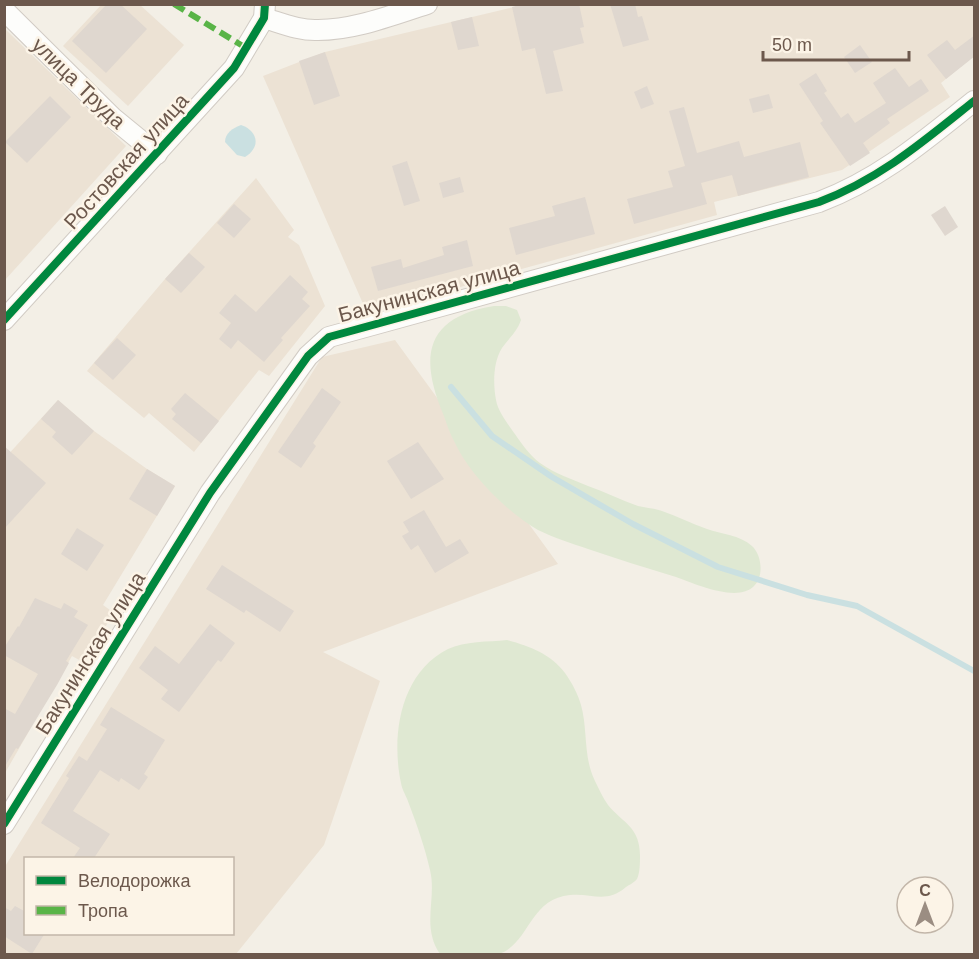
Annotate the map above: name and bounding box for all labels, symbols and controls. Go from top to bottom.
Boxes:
scale bar [763,24,908,62]
street label: улица Труда [28,33,131,133]
text: 50 m [772,35,812,55]
street label: Ростовская улица [59,88,193,233]
street label: Бакунинская улица [336,256,523,326]
street label: Бакунинская улица [31,567,149,738]
legend [24,857,234,935]
text: Велодорожка [78,871,191,891]
north arrow [895,875,955,935]
text: С [919,882,931,899]
text: Тропа [78,901,129,921]

